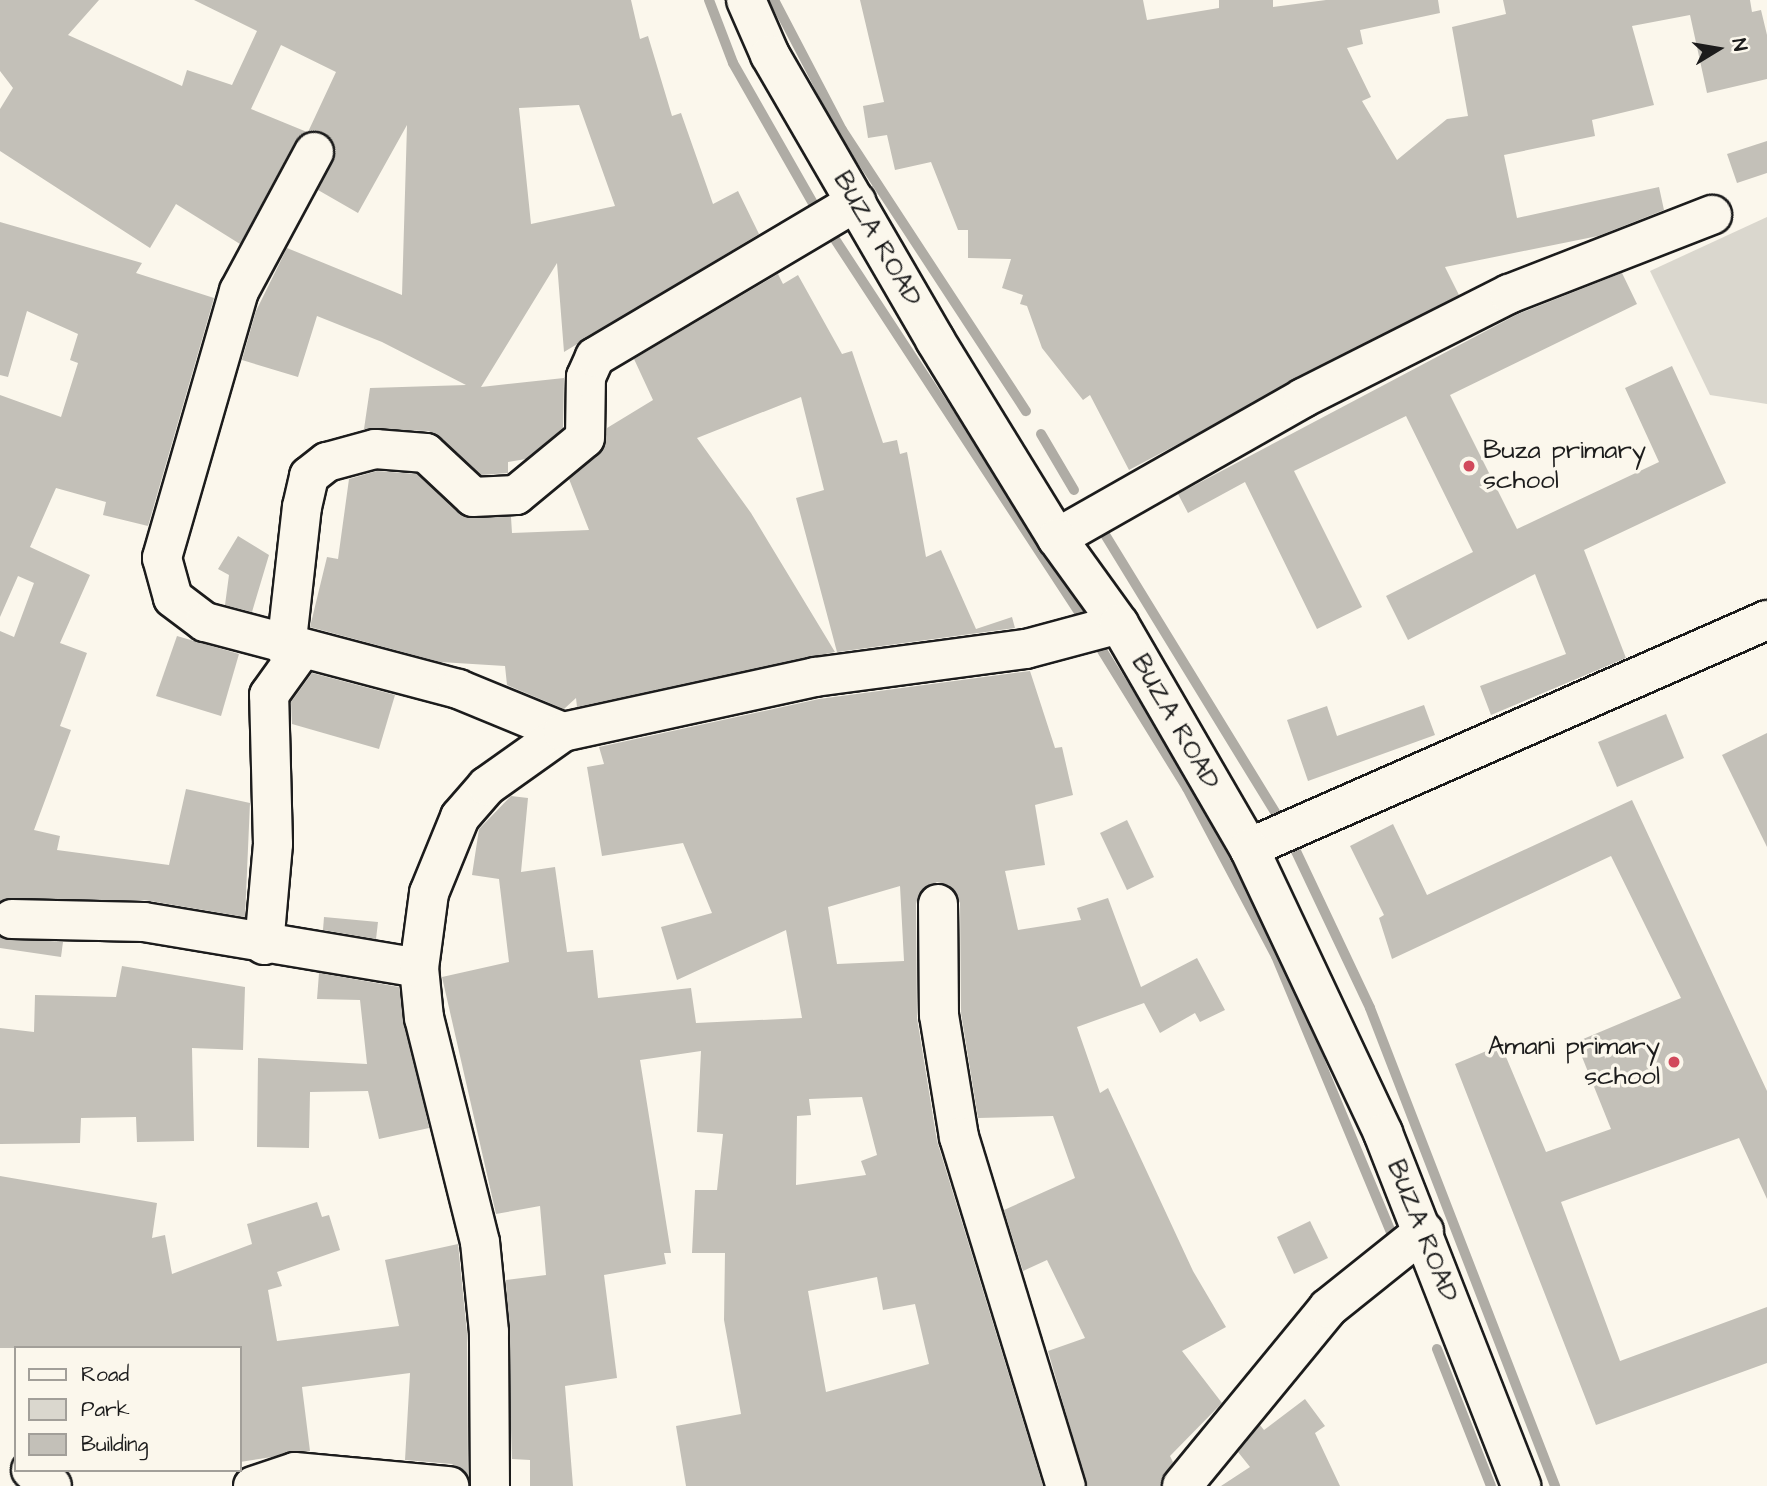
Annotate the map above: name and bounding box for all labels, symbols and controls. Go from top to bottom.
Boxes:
north arrow [1683,14,1753,84]
text: N [1725,36,1753,53]
street label: BUZA ROAD [826,166,928,312]
place label: Buza primary school [1483,435,1646,496]
marker: Buza primary school [1461,458,1477,474]
street label: BUZA ROAD [1124,649,1226,795]
place label: Amani primary school [1488,1031,1660,1092]
marker: Amani primary school [1666,1054,1682,1070]
street label: BUZA ROAD [1379,1156,1465,1306]
legend [14,1346,242,1472]
text: Road [81,1360,129,1389]
text: Park [81,1395,130,1424]
text: Building [81,1430,148,1459]

